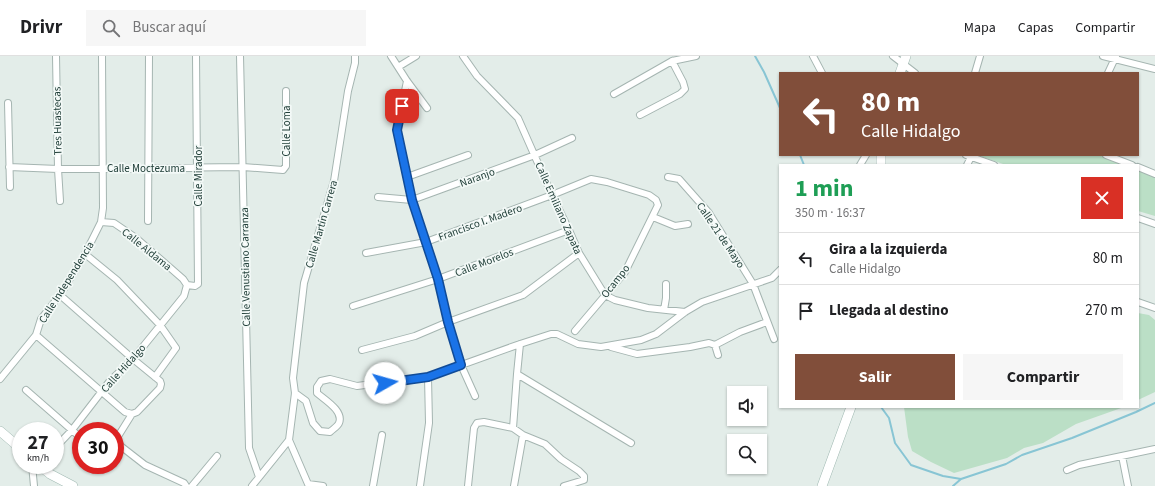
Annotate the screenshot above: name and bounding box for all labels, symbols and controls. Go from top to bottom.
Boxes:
search box [86,10,366,46]
text: Drivr [20,14,62,41]
icon: search [100,17,122,39]
text: Buscar aquí [132,17,206,38]
text: Mapa [964,18,996,38]
text: Capas [1018,18,1053,38]
text: Compartir [1075,18,1135,38]
text: 80 m [861,82,920,122]
street label: Tres Huastecas [49,86,66,155]
icon: left [795,88,847,140]
pin [385,89,419,123]
icon: arrive [391,95,413,117]
street label: Calle Loma [279,106,294,156]
text: Calle Hidalgo [861,119,960,144]
street label: Calle Mirador [191,145,206,206]
street label: Calle Emiliano Zapata [531,160,586,257]
street label: Calle Moctezuma [107,161,185,176]
street label: Naranjo [457,164,497,191]
text: 1 min [795,171,853,206]
button: close [1081,177,1123,219]
street label: Calle Martín Carrera [302,178,341,270]
street label: Calle 21 de Mayo [693,199,748,271]
street label: Francisco I. Madero [436,200,524,245]
text: 350 m · 16:37 [795,204,865,222]
street label: Calle Venustiano Carranza [237,207,254,327]
street label: Calle Aldama [119,225,175,274]
street label: Calle Independencia [35,238,98,326]
text: Gira a la izquierda [829,239,948,260]
street label: Calle Morelos [453,244,516,281]
icon: left [795,248,817,270]
text: 80 m [1093,248,1123,269]
text: Calle Hidalgo [829,260,901,278]
street label: Ocampo [597,261,633,301]
icon: arrive [795,300,817,322]
text: Llegada al destino [829,300,949,321]
text: 270 m [1085,300,1123,321]
street label: Calle Hidalgo [97,341,149,396]
button: Salir [795,354,955,400]
button: Compartir [963,354,1123,400]
position arrow [364,362,406,404]
map controls [727,386,767,474]
button: sound [727,386,767,426]
speed limit sign: 30 [72,422,124,474]
text: 27 [27,429,49,457]
button: search [727,434,767,474]
text: km/h [27,451,49,465]

